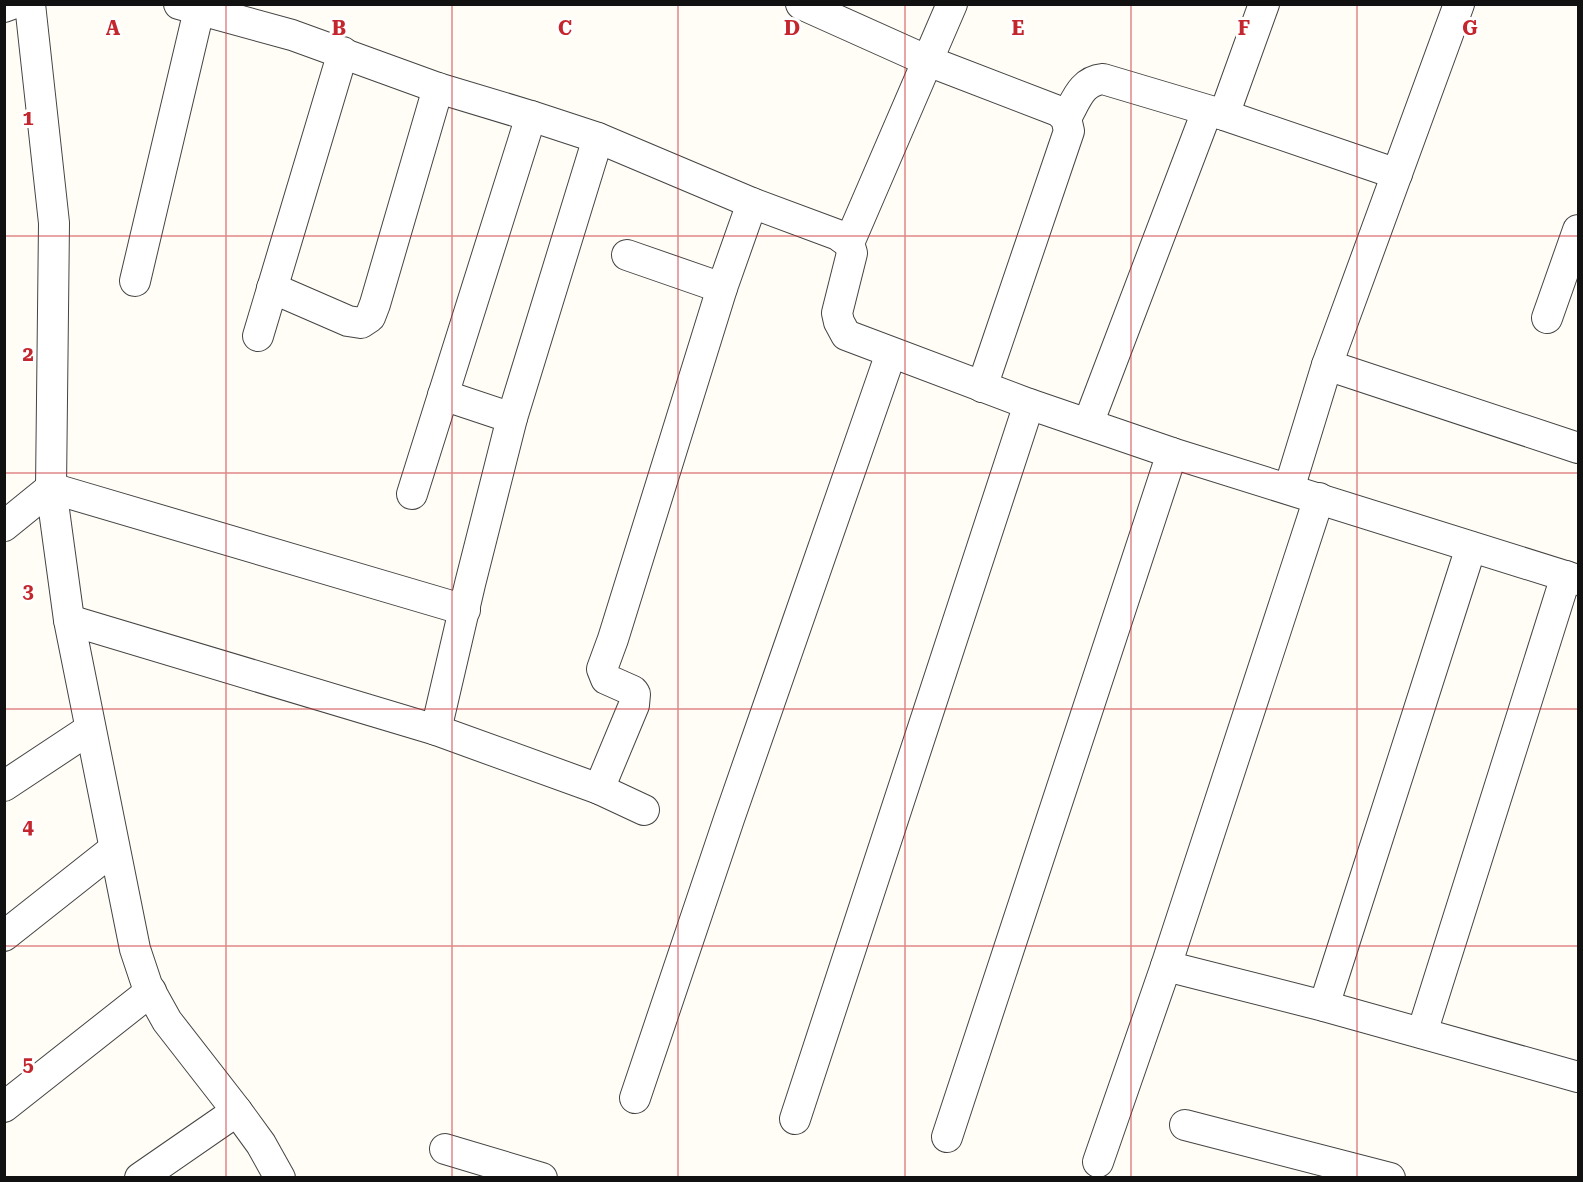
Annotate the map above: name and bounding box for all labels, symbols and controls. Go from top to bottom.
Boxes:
text: A [106,16,121,40]
text: B [332,16,346,40]
text: C [558,16,572,40]
text: D [784,16,800,40]
text: E [1012,16,1025,40]
text: F [1238,16,1250,40]
text: G [1462,16,1478,40]
text: 1 [22,106,34,130]
text: 2 [22,342,34,366]
text: 3 [22,579,34,603]
text: 4 [22,815,34,839]
text: 5 [22,1052,34,1076]

